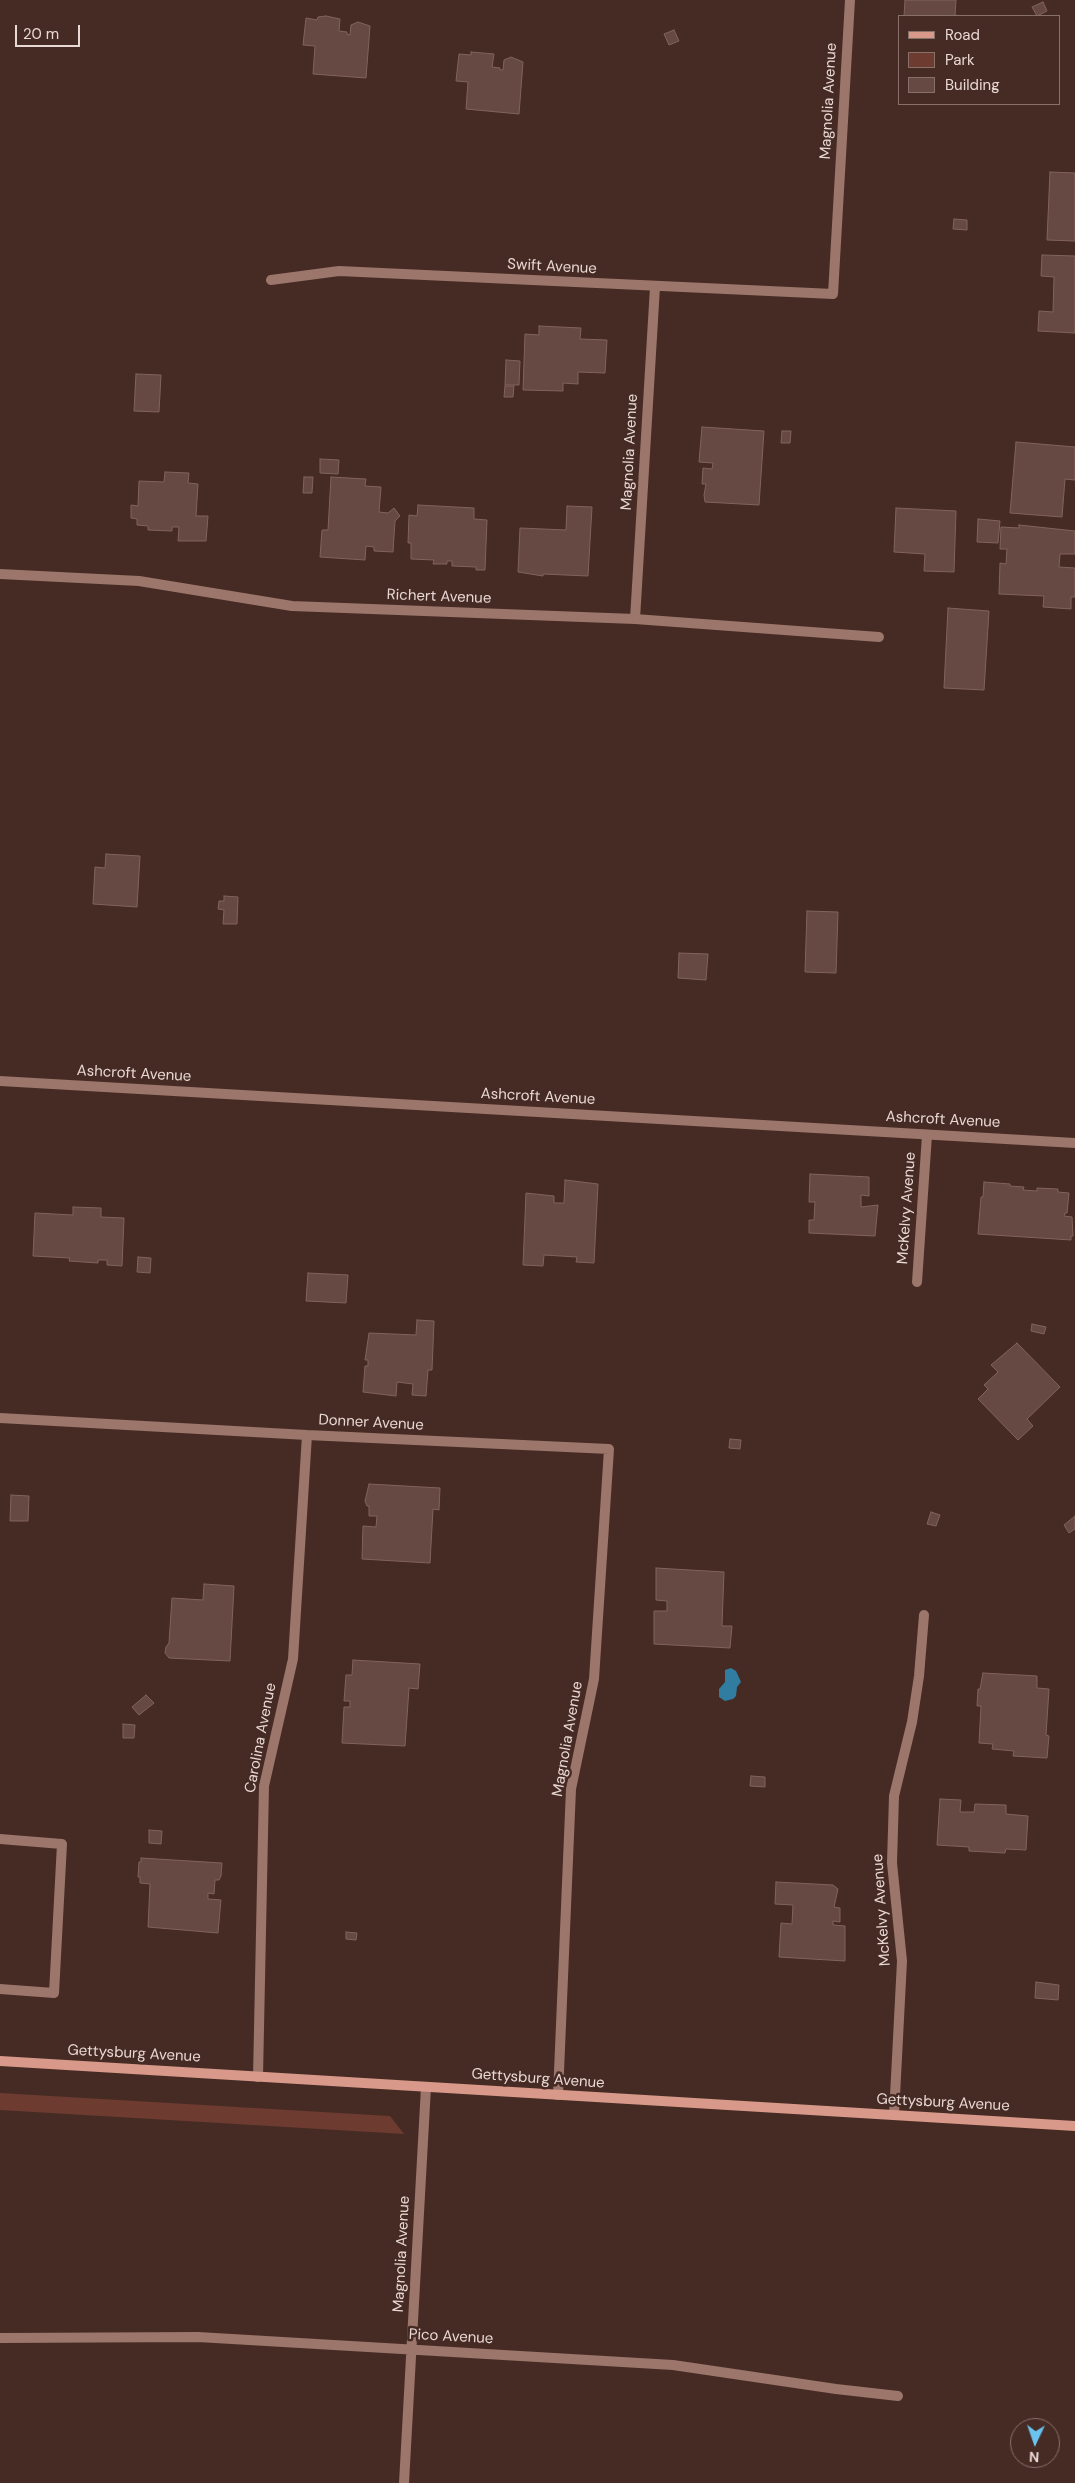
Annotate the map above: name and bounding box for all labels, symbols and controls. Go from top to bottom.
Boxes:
scale bar [18,15,82,47]
legend [898,15,1060,105]
text: 20 m [23,24,59,44]
text: Road [945,25,980,45]
street label: Magnolia Avenue [817,42,841,160]
text: Park [945,50,975,70]
text: Building [945,75,1000,95]
street label: Swift Avenue [507,256,597,278]
street label: Magnolia Avenue [618,393,642,511]
street label: Richert Avenue [386,586,492,608]
street label: Ashcroft Avenue [76,1062,192,1086]
street label: Ashcroft Avenue [480,1085,596,1109]
street label: Ashcroft Avenue [885,1108,1001,1132]
street label: McKelvy Avenue [894,1151,920,1265]
street label: Donner Avenue [318,1411,424,1435]
street label: Magnolia Avenue [549,1680,587,1798]
street label: Carolina Avenue [242,1681,280,1795]
street label: McKelvy Avenue [869,1853,895,1967]
street label: Gettysburg Avenue [67,2042,201,2066]
street label: Gettysburg Avenue [471,2065,605,2093]
street label: Gettysburg Avenue [876,2091,1010,2115]
street label: Magnolia Avenue [390,2195,414,2313]
street label: Pico Avenue [408,2326,494,2348]
north arrow [1010,2418,1060,2468]
text: N [1029,2448,1040,2466]

